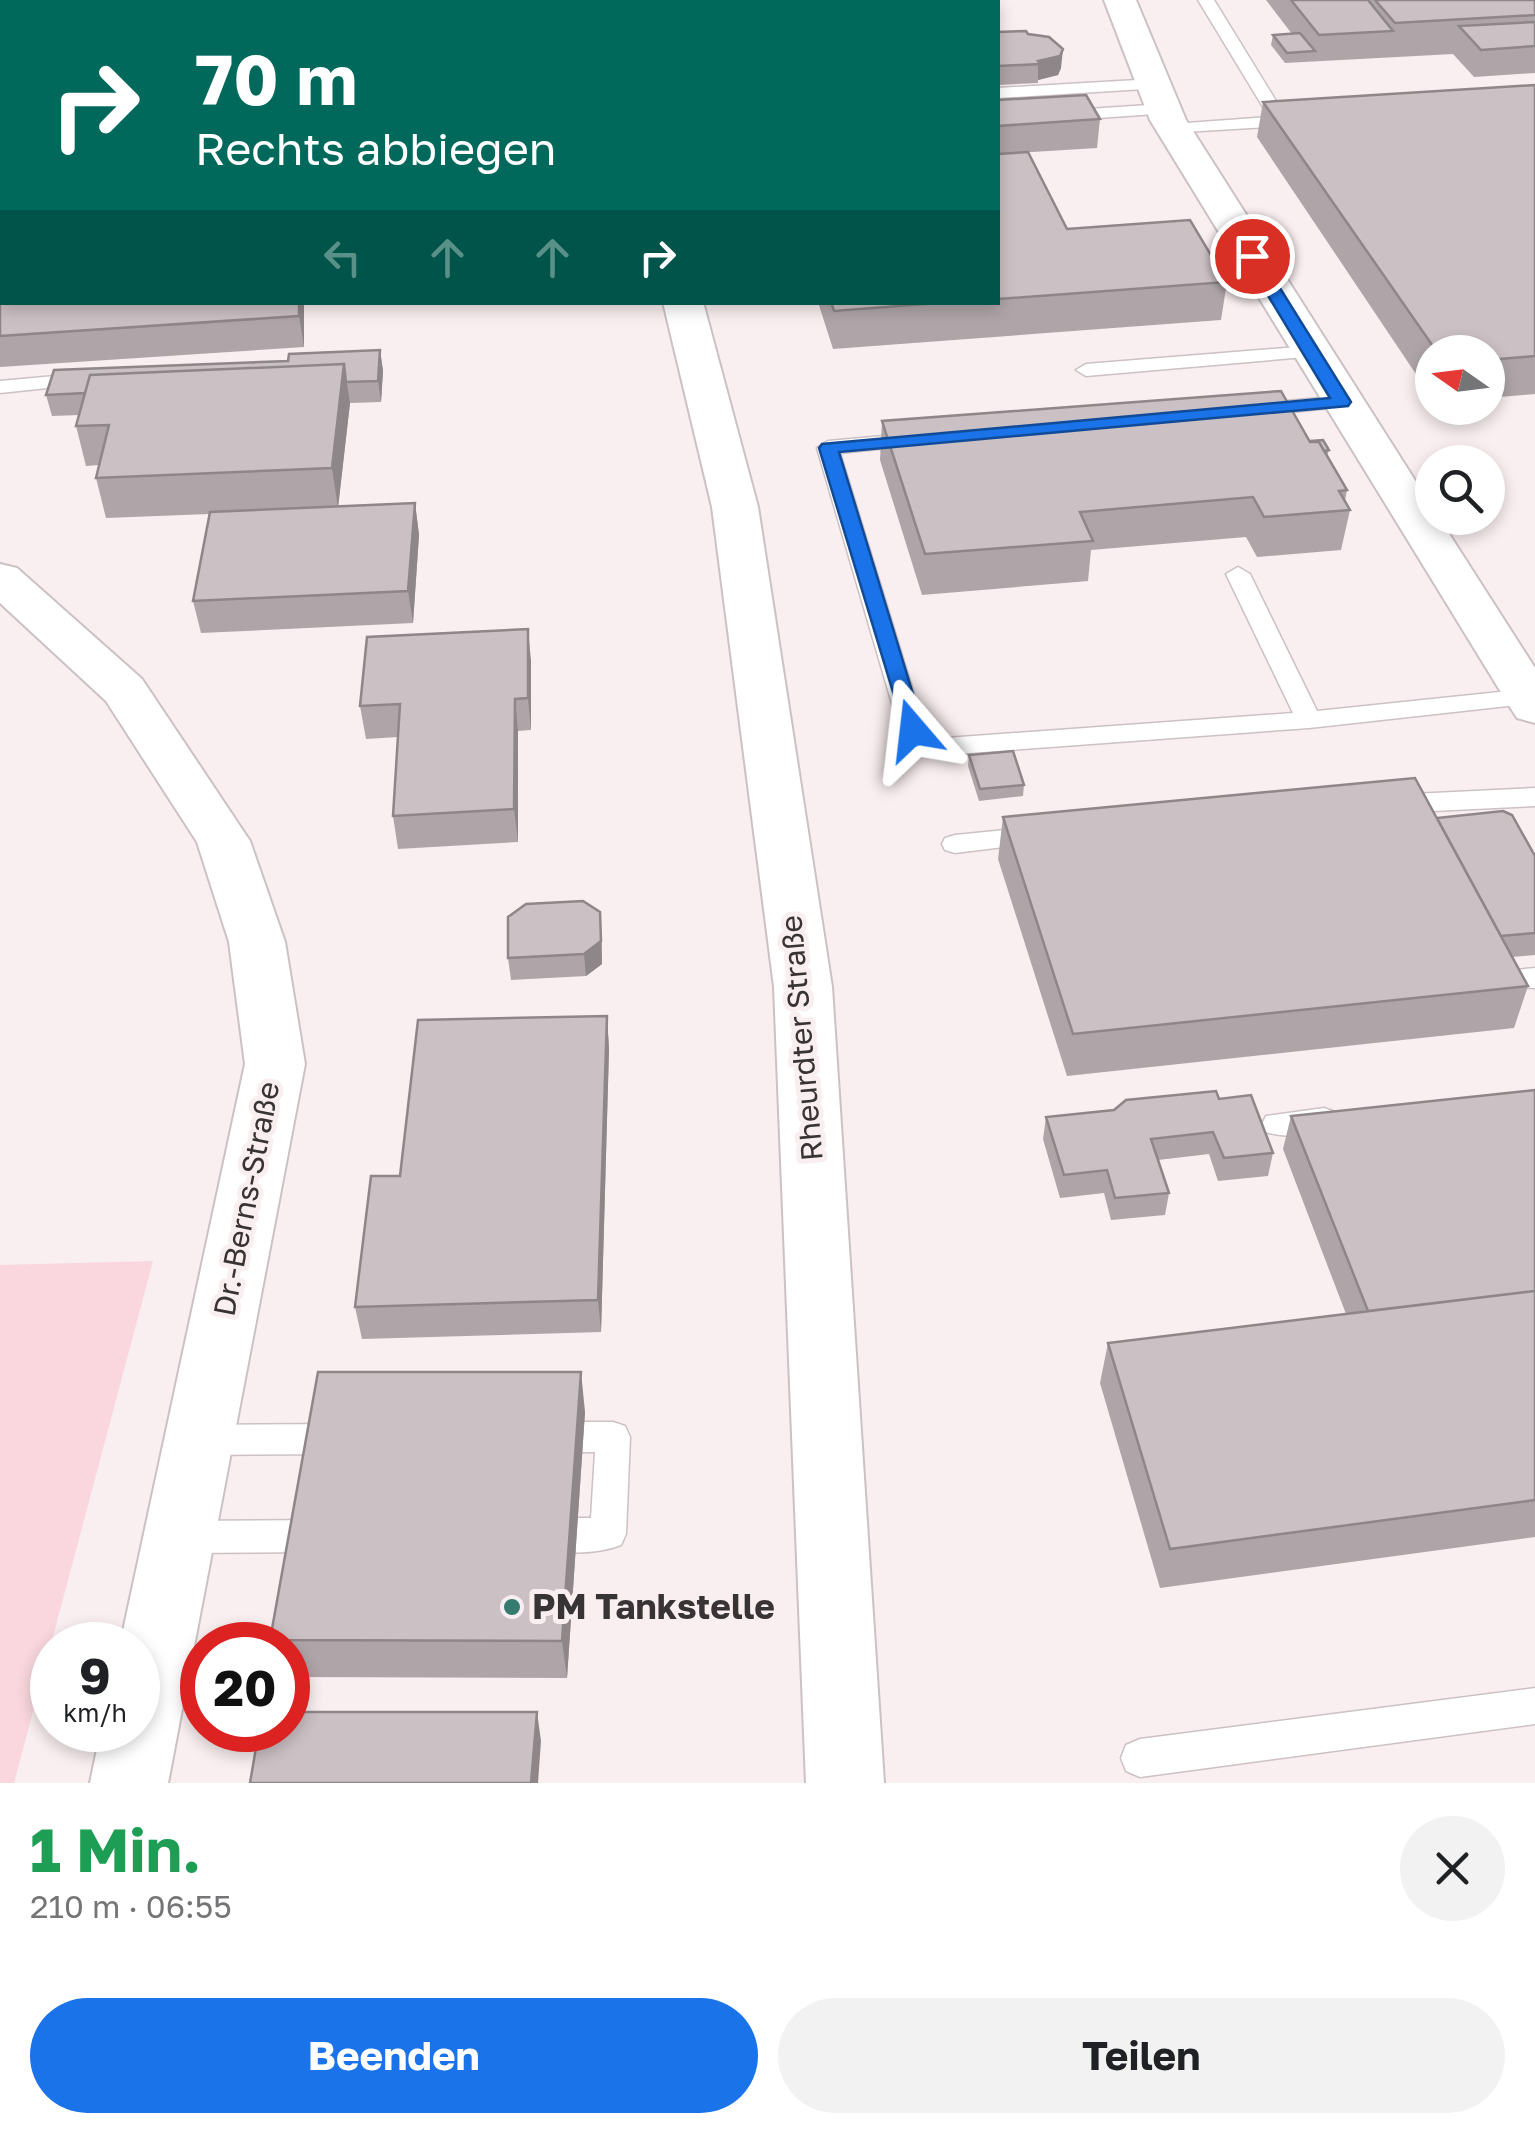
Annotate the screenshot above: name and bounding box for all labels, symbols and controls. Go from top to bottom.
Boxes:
text: 70 m [195,36,357,120]
icon: right [30,40,160,170]
text: Rechts abbiegen [195,121,557,175]
pin [1210,214,1295,299]
icon: arrive [1225,229,1280,284]
icon: left [315,230,370,285]
icon: ahead [420,230,475,285]
icon: ahead [525,230,580,285]
icon: right [630,230,685,285]
north arrow [1415,335,1505,425]
map controls [1415,335,1505,535]
button: search [1415,445,1505,535]
position arrow [861,678,965,782]
street label: Rheurdter Straße [772,914,830,1162]
street label: Dr.-Berns-Straße [206,1078,286,1319]
place label: PM Tankstelle [532,1585,775,1627]
marker: PM Tankstelle [501,1596,523,1618]
speed limit sign: 20 [180,1622,310,1752]
text: 9 [79,1645,111,1705]
text: km/h [63,1697,127,1728]
text: 1 Min. [30,1813,201,1885]
button: close [1400,1816,1505,1921]
text: 210 m · 06:55 [30,1887,232,1925]
button: Beenden [30,1998,758,2113]
button: Teilen [778,1998,1505,2113]

